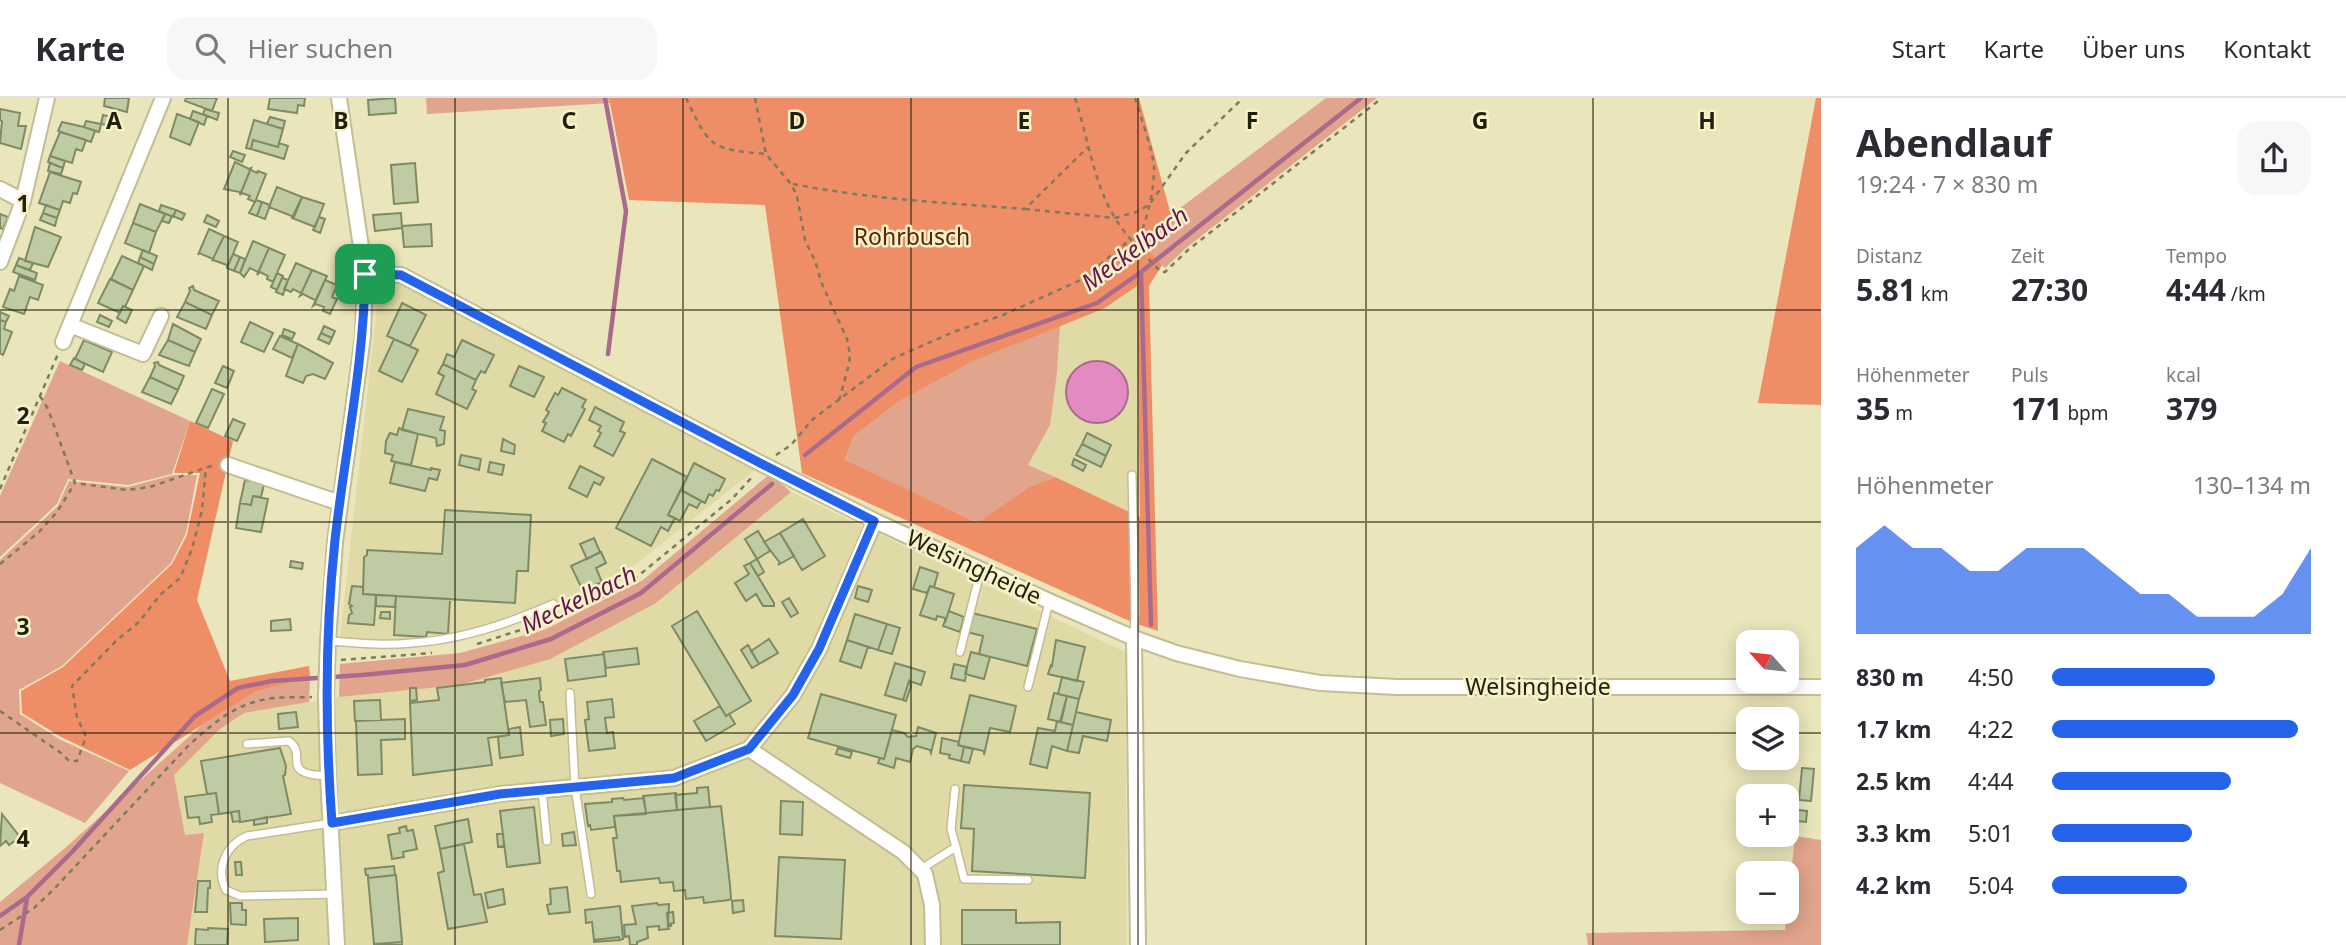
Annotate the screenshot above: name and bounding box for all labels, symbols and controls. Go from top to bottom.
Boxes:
search box [167,17,657,80]
text: Karte [35,26,125,71]
icon: search [191,29,229,67]
text: Hier suchen [247,30,393,66]
text: Start [1892,32,1946,65]
text: Karte [1984,32,2044,65]
text: Über uns [2082,32,2185,65]
text: Kontakt [2223,32,2311,65]
text: A [106,104,122,136]
text: B [333,104,349,136]
text: C [562,104,577,136]
text: D [789,104,805,136]
text: E [1018,104,1030,136]
text: F [1246,104,1258,136]
text: G [1472,104,1488,136]
text: H [1698,104,1716,136]
text: Abendlauf [1856,116,2051,168]
button: share [2237,121,2311,195]
text: 19:24 · 7 × 830 m [1856,168,2038,200]
text: 1 [16,187,30,219]
water label: Meckelbach [1074,198,1194,298]
park label: Rohrbusch [854,220,970,252]
text: Distanz [1856,243,1922,269]
text: Zeit [2011,243,2044,269]
text: Tempo [2166,243,2227,269]
pin [335,244,395,304]
icon: arrive [346,255,384,293]
text: 5.81 [1856,269,1916,310]
text: 27:30 [2011,269,2088,310]
text: 4:44 [2166,269,2226,310]
text: km [1916,281,1949,307]
text: /km [2226,281,2266,307]
text: Höhenmeter [1856,362,1970,388]
text: Puls [2011,362,2048,388]
text: kcal [2166,362,2201,388]
text: 35 [1856,388,1890,429]
text: 171 [2011,388,2062,429]
text: 379 [2166,388,2217,429]
text: 2 [16,399,30,431]
text: m [1890,400,1913,426]
text: bpm [2062,400,2109,426]
text: Höhenmeter [1856,469,1994,501]
text: 130–134 m [2193,469,2311,501]
street label: Welsingheide [902,521,1047,611]
water label: Meckelbach [515,556,642,641]
text: 3 [16,610,30,642]
north arrow [1736,630,1799,693]
map controls [1736,630,1799,924]
text: 830 m [1856,661,1924,693]
text: 4:50 [1968,661,2014,693]
street label: Welsingheide [1465,670,1611,702]
button: layers [1736,707,1799,770]
text: 1.7 km [1856,713,1931,745]
text: 4:22 [1968,713,2014,745]
text: 2.5 km [1856,765,1931,797]
text: 4:44 [1968,765,2014,797]
button: + [1736,784,1799,847]
text: 3.3 km [1856,817,1931,849]
text: 5:01 [1968,817,2014,849]
text: 4 [16,822,30,854]
button: − [1736,861,1799,924]
text: 4.2 km [1856,869,1931,901]
text: 5:04 [1968,869,2014,901]

